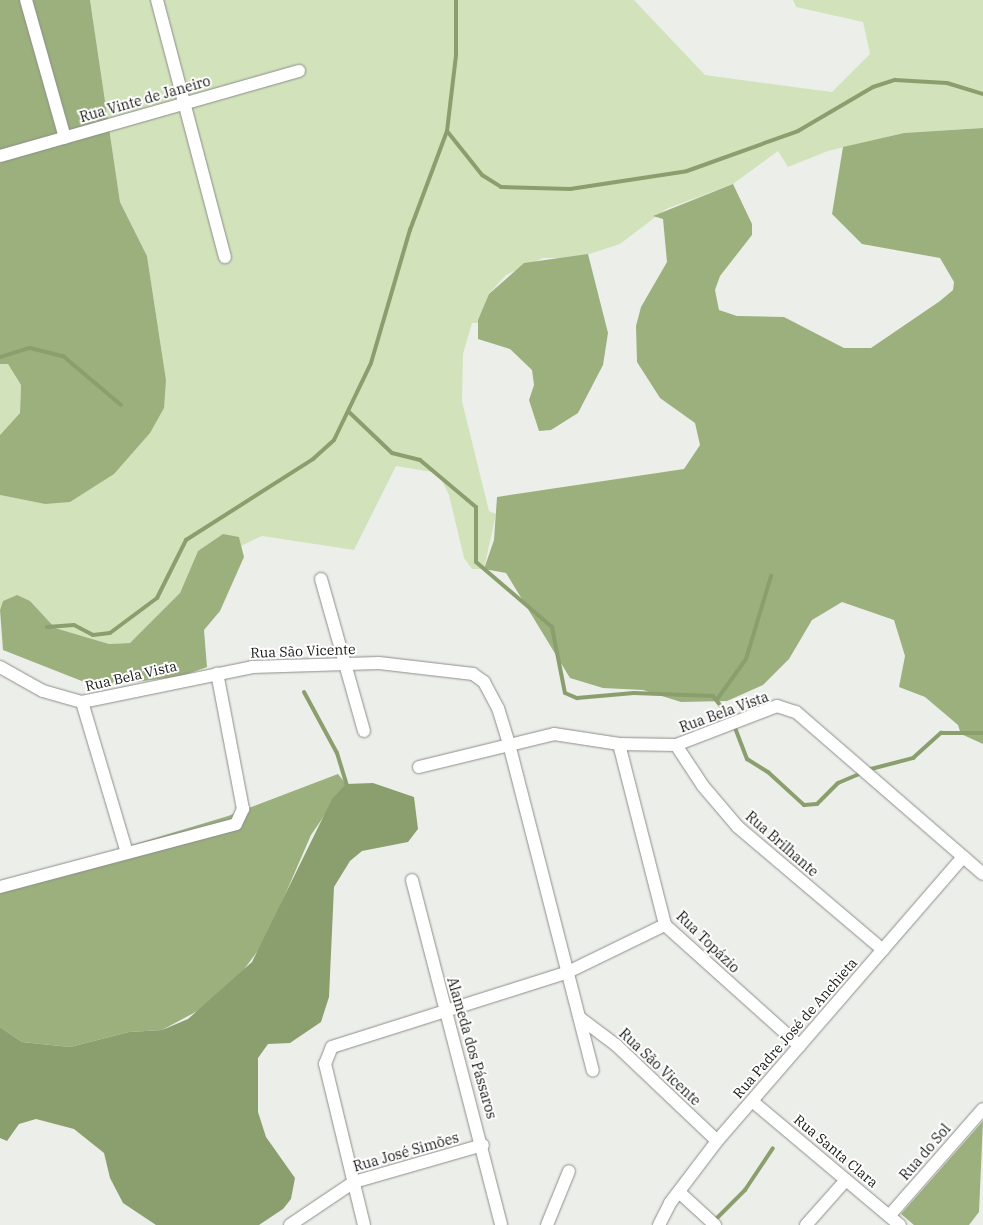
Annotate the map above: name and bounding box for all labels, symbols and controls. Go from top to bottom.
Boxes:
street label: Rua Vinte de Janeiro [78,72,212,126]
street label: Rua São Vicente [250,641,356,661]
street label: Rua Bela Vista [84,657,178,695]
street label: Rua Bela Vista [677,688,771,736]
street label: Rua Brilhante [742,808,822,880]
street label: Rua Topázio [673,908,743,976]
street label: Rua Padre José de Anchieta [729,954,861,1102]
street label: Alameda dos Pássaros [444,975,500,1121]
street label: Rua São Vicente [616,1025,704,1109]
street label: Rua Santa Clara [791,1111,881,1191]
street label: Rua do Sol [896,1120,954,1184]
street label: Rua José Simões [351,1129,461,1175]

